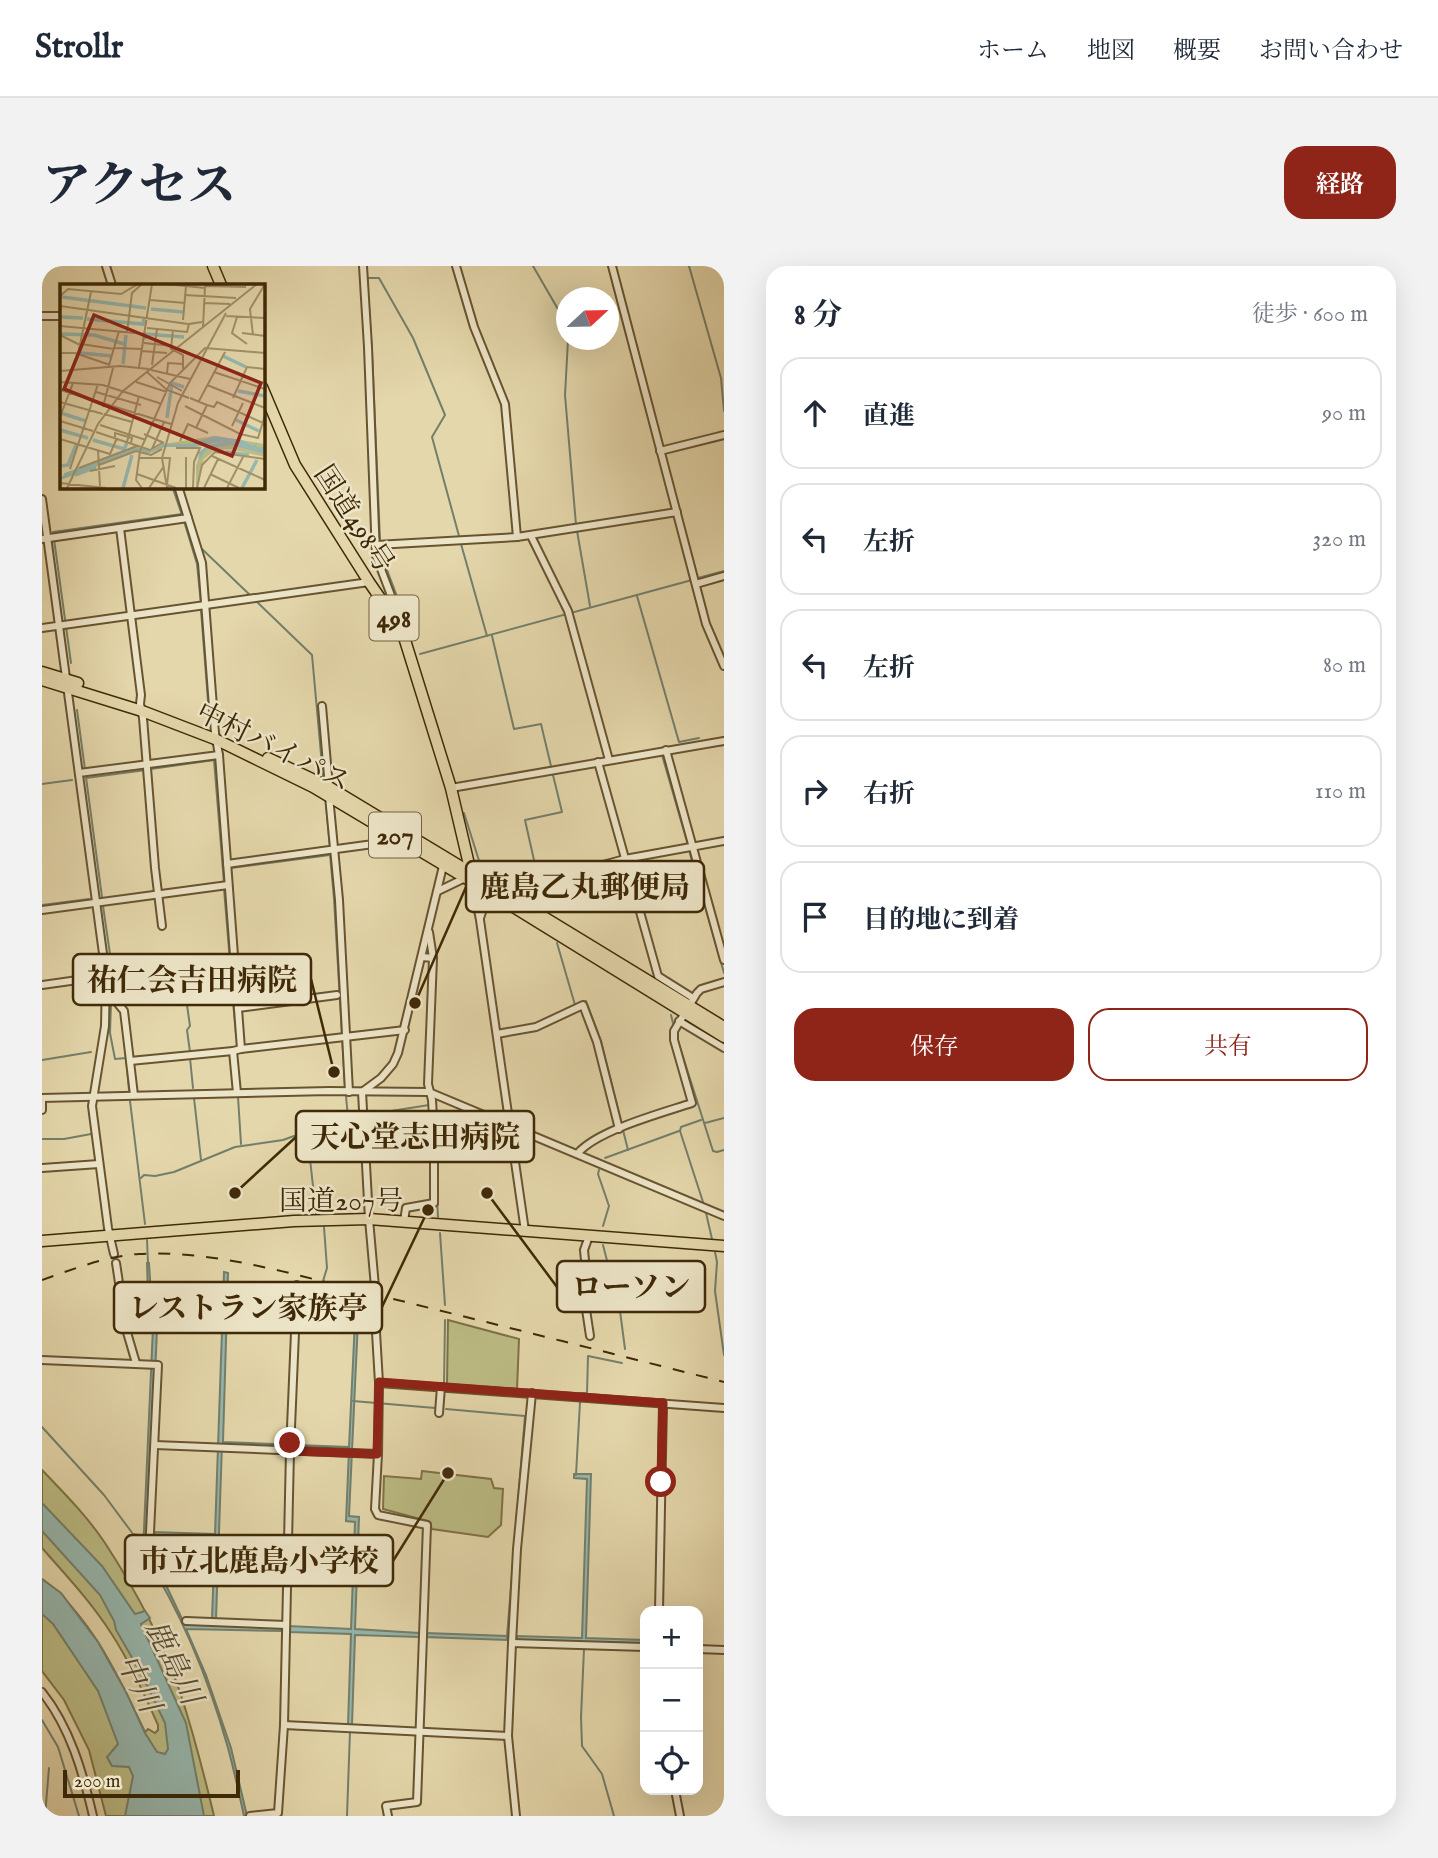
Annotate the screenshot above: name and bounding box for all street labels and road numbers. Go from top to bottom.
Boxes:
street label: 国道498号 [305,459,401,580]
road number: 498 [370,596,418,640]
street label: 中村バイパス [190,696,356,801]
road number: 207 [369,813,421,858]
street label: 国道207号 [279,1185,403,1220]

